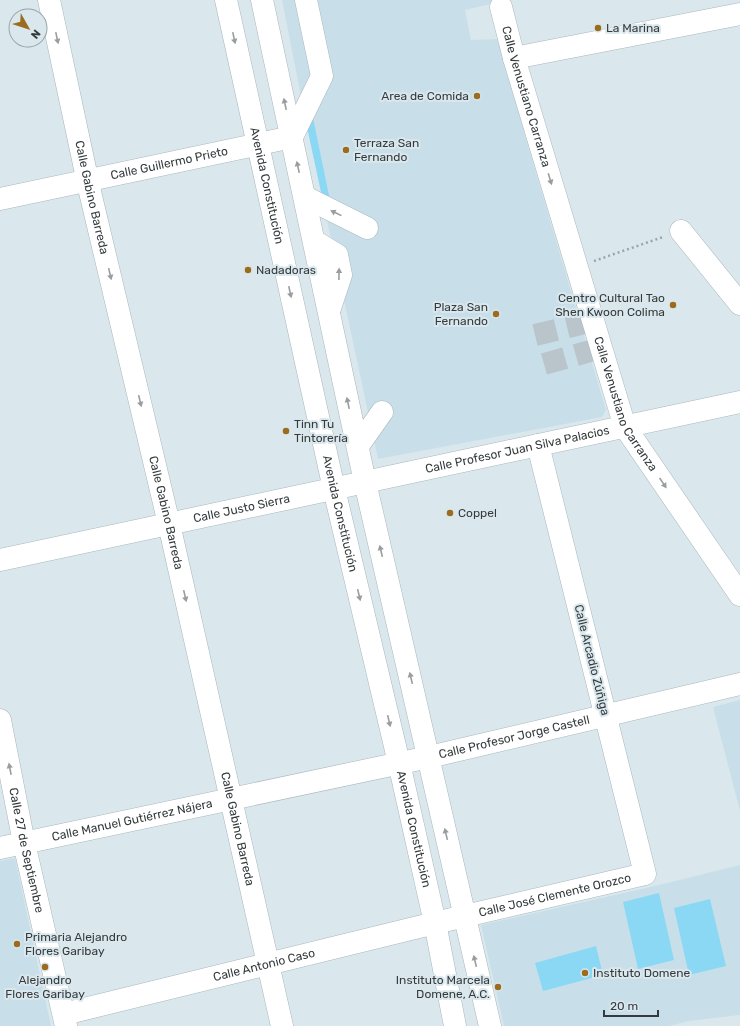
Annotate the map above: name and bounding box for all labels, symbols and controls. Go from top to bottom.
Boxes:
north arrow [8,8,48,48]
place label: La Marina [606,21,660,35]
marker: La Marina [593,23,603,33]
street label: Calle Venustiano Carranza [499,25,553,169]
text: N [28,27,43,41]
one-way arrow [55,32,61,44]
one-way arrow [232,32,238,44]
place label: Area de Comida [381,89,469,103]
marker: Area de Comida [472,91,482,101]
one-way arrow [281,97,287,110]
street label: Avenida Constitución [247,126,287,245]
place label: Terraza San Fernando [354,136,419,164]
street label: Calle Gabino Barreda [72,139,112,256]
street label: Calle Guillermo Prieto [109,144,229,182]
marker: Terraza San Fernando [341,145,351,155]
one-way arrow [295,161,301,173]
one-way arrow [547,174,553,186]
one-way arrow [330,210,342,216]
place label: Nadadoras [256,263,316,277]
marker: Nadadoras [243,265,253,275]
one-way arrow [107,268,113,281]
one-way arrow [336,268,343,280]
one-way arrow [288,286,294,298]
place label: Centro Cultural Tao Shen Kwoon Colima [555,291,665,319]
place label: Plaza San Fernando [434,300,488,328]
marker: Centro Cultural Tao Shen Kwoon Colima [668,300,678,310]
marker: Plaza San Fernando [491,309,501,319]
street label: Calle Venustiano Carranza [591,335,660,474]
one-way arrow [137,395,143,407]
one-way arrow [345,397,351,409]
place label: Tinn Tu Tintorería [294,417,348,445]
street label: Calle Profesor Juan Silva Palacios [424,423,611,476]
marker: Tinn Tu Tintorería [281,426,291,436]
street label: Avenida Constitución [320,454,360,573]
street label: Calle Gabino Barreda [146,455,186,571]
one-way arrow [659,477,667,488]
street label: Calle Justo Sierra [192,491,291,526]
place label: Coppel [458,506,497,520]
marker: Coppel [445,508,455,518]
one-way arrow [378,545,384,557]
one-way arrow [356,589,362,601]
one-way arrow [182,590,188,602]
street label: Calle Arcadio Zúñiga [571,603,613,717]
one-way arrow [407,672,413,684]
street label: Calle Profesor Jorge Castell [437,713,591,761]
one-way arrow [387,715,393,727]
one-way arrow [6,763,12,775]
street label: Avenida Constitución [394,769,434,889]
street label: Calle Gabino Barreda [218,771,257,887]
street label: Calle 27 de Septiembre [6,786,47,915]
street label: Calle Manuel Gutiérrez Nájera [50,796,214,844]
one-way arrow [443,828,449,840]
street label: Calle José Clemente Orozco [477,870,632,920]
place label: Primaria Alejandro Flores Garibay [25,930,127,958]
marker: Primaria Alejandro Flores Garibay [12,939,22,949]
street label: Calle Antonio Caso [212,946,317,984]
one-way arrow [472,955,478,967]
marker: Alejandro Flores Garibay [40,962,50,972]
place label: Instituto Domene [593,966,691,980]
marker: Instituto Domene [580,968,590,978]
place label: Alejandro Flores Garibay [5,973,85,1001]
place label: Instituto Marcela Domene, A.C. [396,973,490,1001]
marker: Instituto Marcela Domene, A.C. [493,982,503,992]
scale bar [604,992,658,1018]
text: 20 m [610,999,638,1013]

